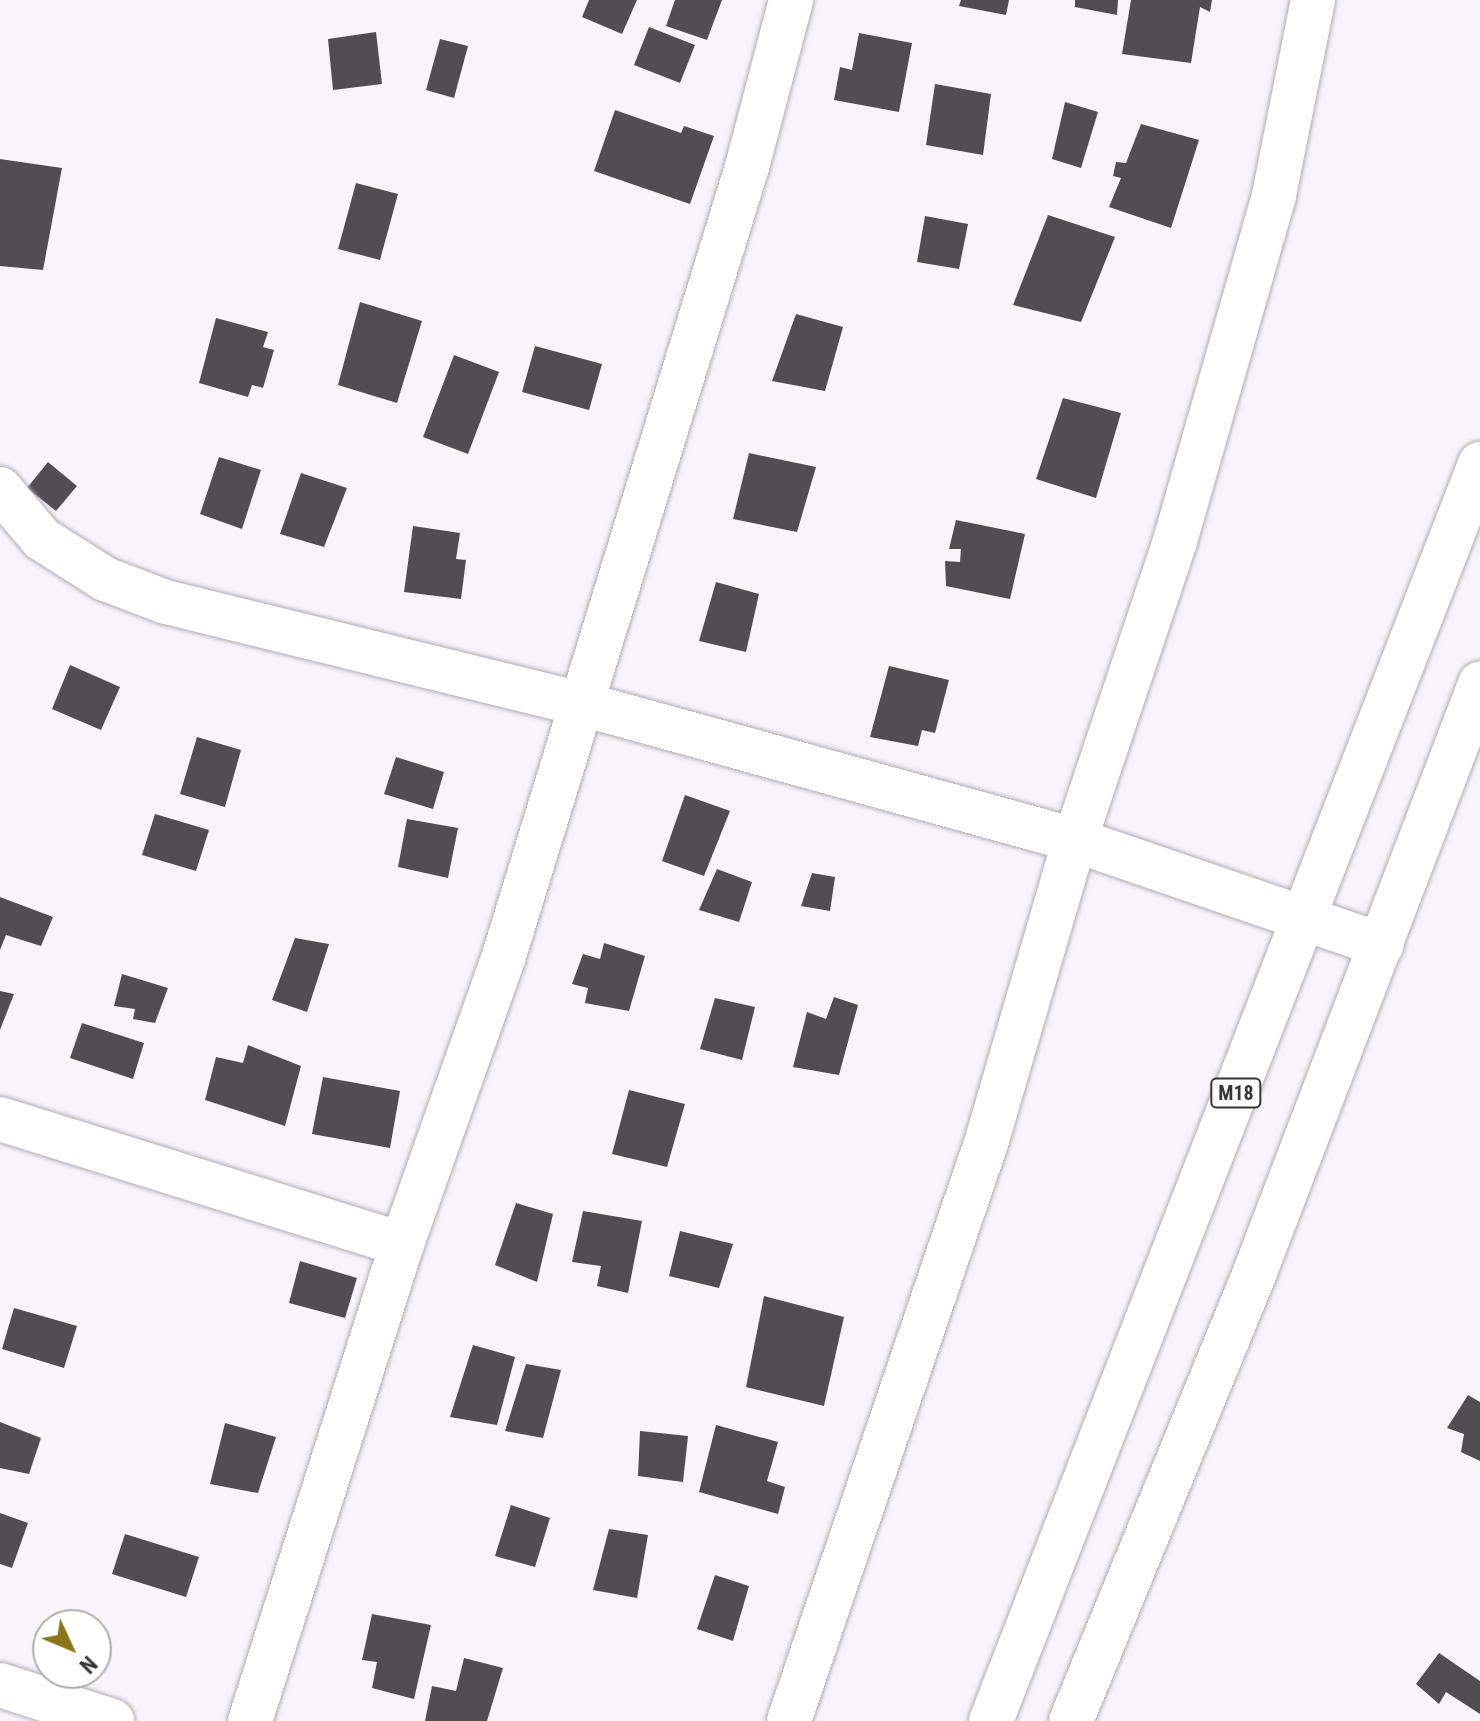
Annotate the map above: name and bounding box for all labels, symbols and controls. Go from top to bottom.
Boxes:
road number: M18 [1210,1077,1262,1109]
north arrow [32,1609,112,1689]
text: N [75,1651,102,1678]

